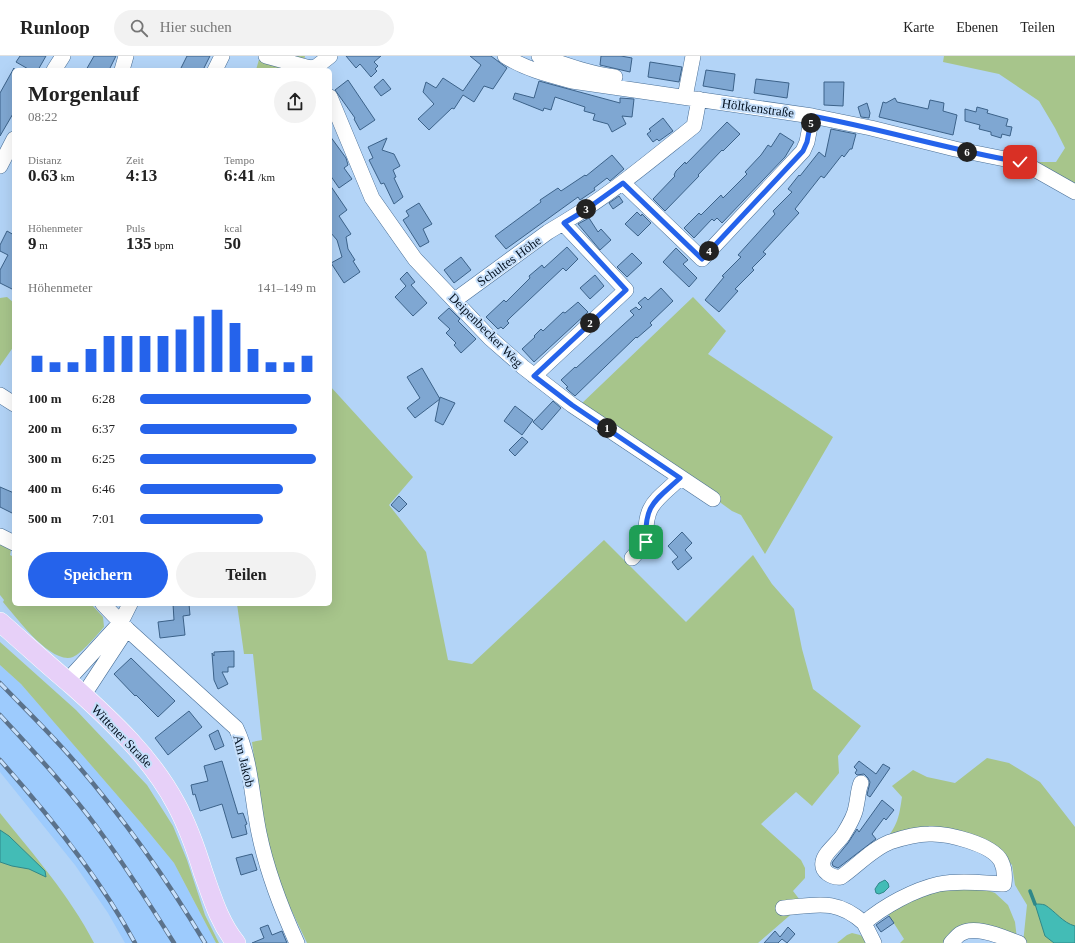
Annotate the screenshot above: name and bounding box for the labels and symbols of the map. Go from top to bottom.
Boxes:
street label: Höltkenstraße [721,95,795,121]
pin: 5 [801,113,821,133]
pin: 6 [957,142,977,162]
pin [1003,145,1037,179]
pin: 3 [576,199,596,219]
street label: Schultes Höhe [474,233,544,289]
pin: 4 [699,241,719,261]
street label: Deipenbecker Weg [446,290,527,371]
pin: 2 [580,313,600,333]
pin: 1 [597,418,617,438]
pin [629,525,663,559]
street label: Wittener Straße [88,702,156,771]
street label: Am Jakob [230,733,258,789]

